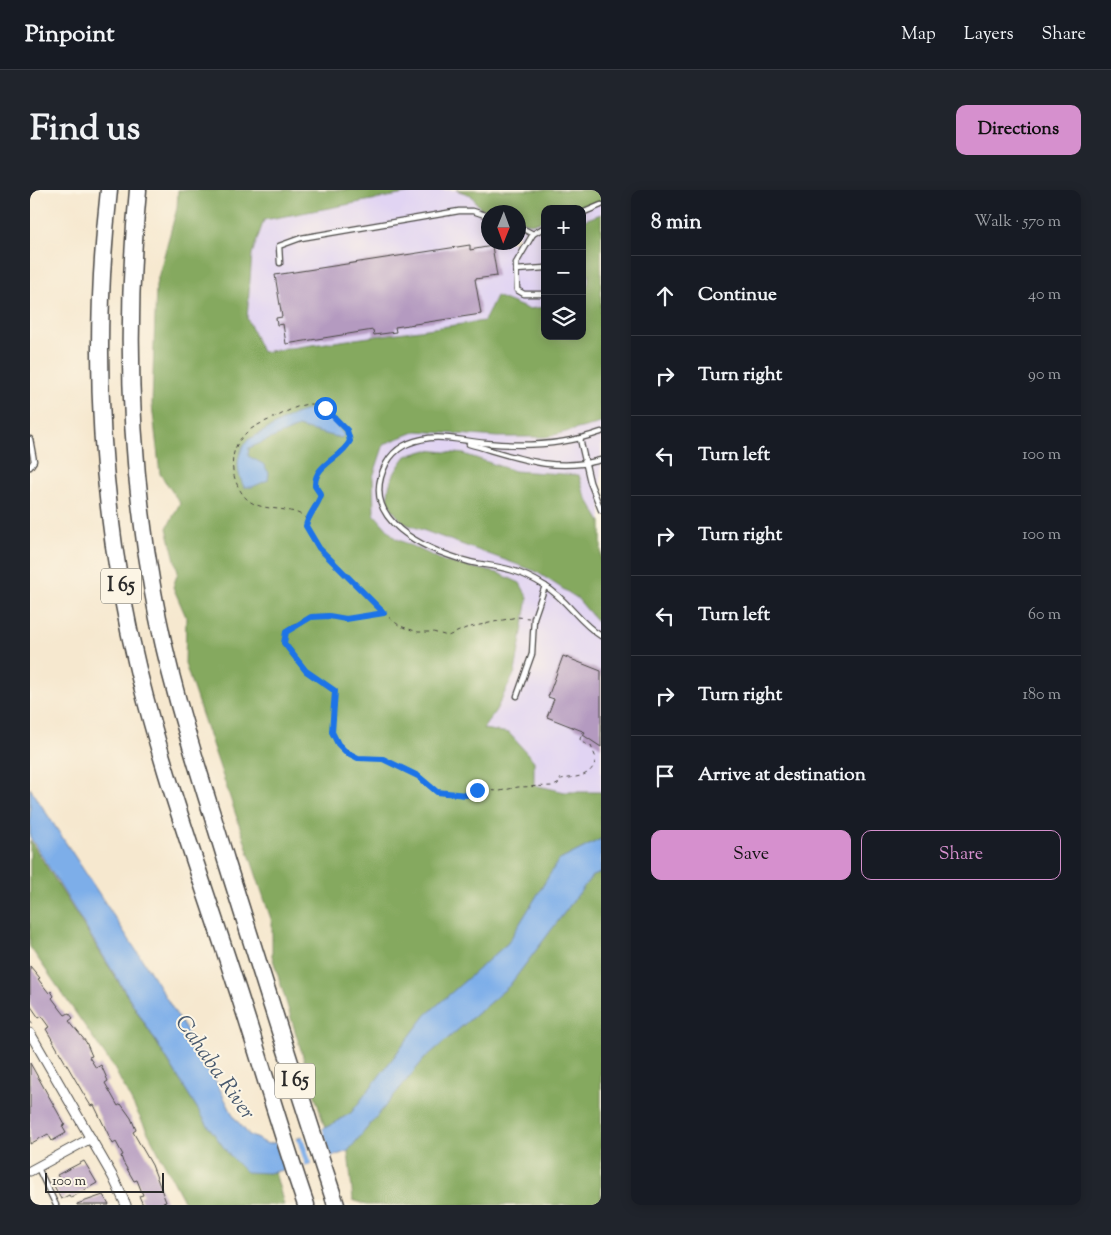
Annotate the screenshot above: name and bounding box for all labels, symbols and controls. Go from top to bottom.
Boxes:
text: Pinpoint [25,18,114,52]
text: Map [901,22,936,48]
text: Layers [964,22,1014,48]
text: Share [1042,22,1086,48]
text: Find us [30,105,140,156]
button: Directions [956,105,1081,155]
north arrow [481,205,526,250]
map controls [541,205,586,340]
button: + [541,205,586,250]
text: 8 min [651,208,702,238]
text: Walk · 570 m [974,211,1061,234]
button: − [541,250,586,295]
icon: ahead [651,282,679,310]
text: Continue [698,282,777,309]
text: 40 m [1028,284,1061,307]
button: layers [541,295,586,340]
icon: right [651,362,679,390]
text: Turn right [698,362,782,389]
text: 90 m [1028,364,1061,387]
route start [314,397,337,420]
icon: left [651,442,679,470]
text: Turn left [698,442,770,469]
text: 100 m [1022,444,1061,467]
icon: right [651,522,679,550]
text: Turn right [698,522,782,549]
text: 100 m [1022,524,1061,547]
road number: I 65 [101,568,141,604]
icon: left [651,602,679,630]
text: Turn left [698,602,770,629]
text: 60 m [1028,604,1061,627]
icon: right [651,682,679,710]
text: Turn right [698,682,782,709]
text: 180 m [1022,684,1061,707]
icon: arrive [651,762,679,790]
text: Arrive at destination [698,762,866,789]
route end [466,779,489,802]
button: Save [651,830,851,880]
button: Share [861,830,1061,880]
water label: Cahaba River [166,1009,262,1127]
road number: I 65 [275,1064,315,1098]
scale bar [45,1170,164,1193]
text: 100 m [52,1172,86,1192]

